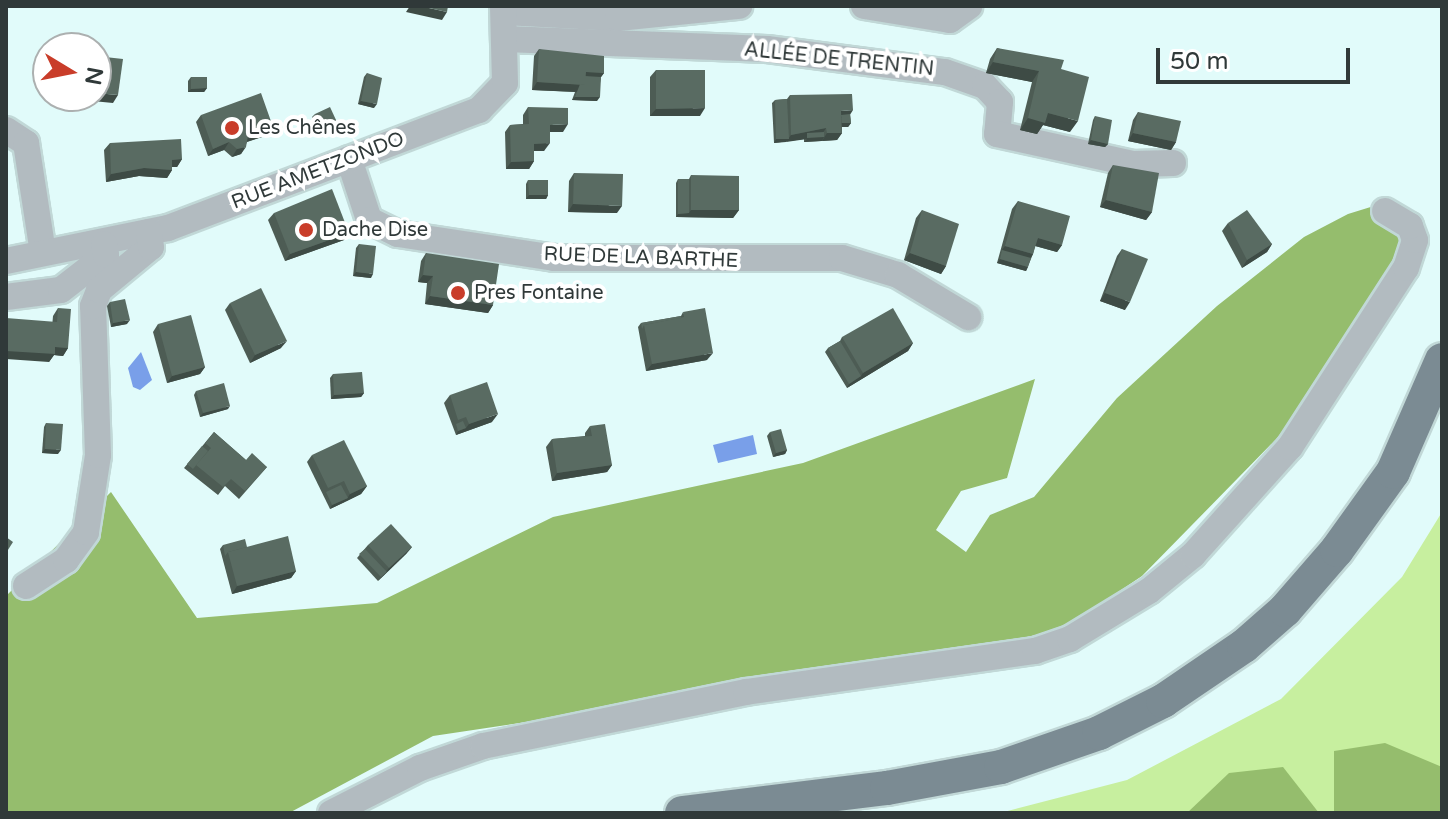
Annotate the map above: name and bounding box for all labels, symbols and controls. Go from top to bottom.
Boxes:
north arrow [32,32,112,112]
scale bar [1160,32,1354,82]
street label: ALLÉE DE TRENTIN [743,38,935,82]
text: 50 m [1170,47,1228,76]
text: N [79,65,108,87]
place label: Les Chênes [248,116,356,140]
marker: Les Chênes [223,119,241,137]
street label: RUE AMETZONDO [228,127,408,215]
place label: Dache Dise [322,218,428,242]
marker: Dache Dise [297,221,315,239]
street label: RUE DE LA BARTHE [543,243,739,273]
place label: Pres Fontaine [474,281,604,305]
marker: Pres Fontaine [449,284,467,302]

